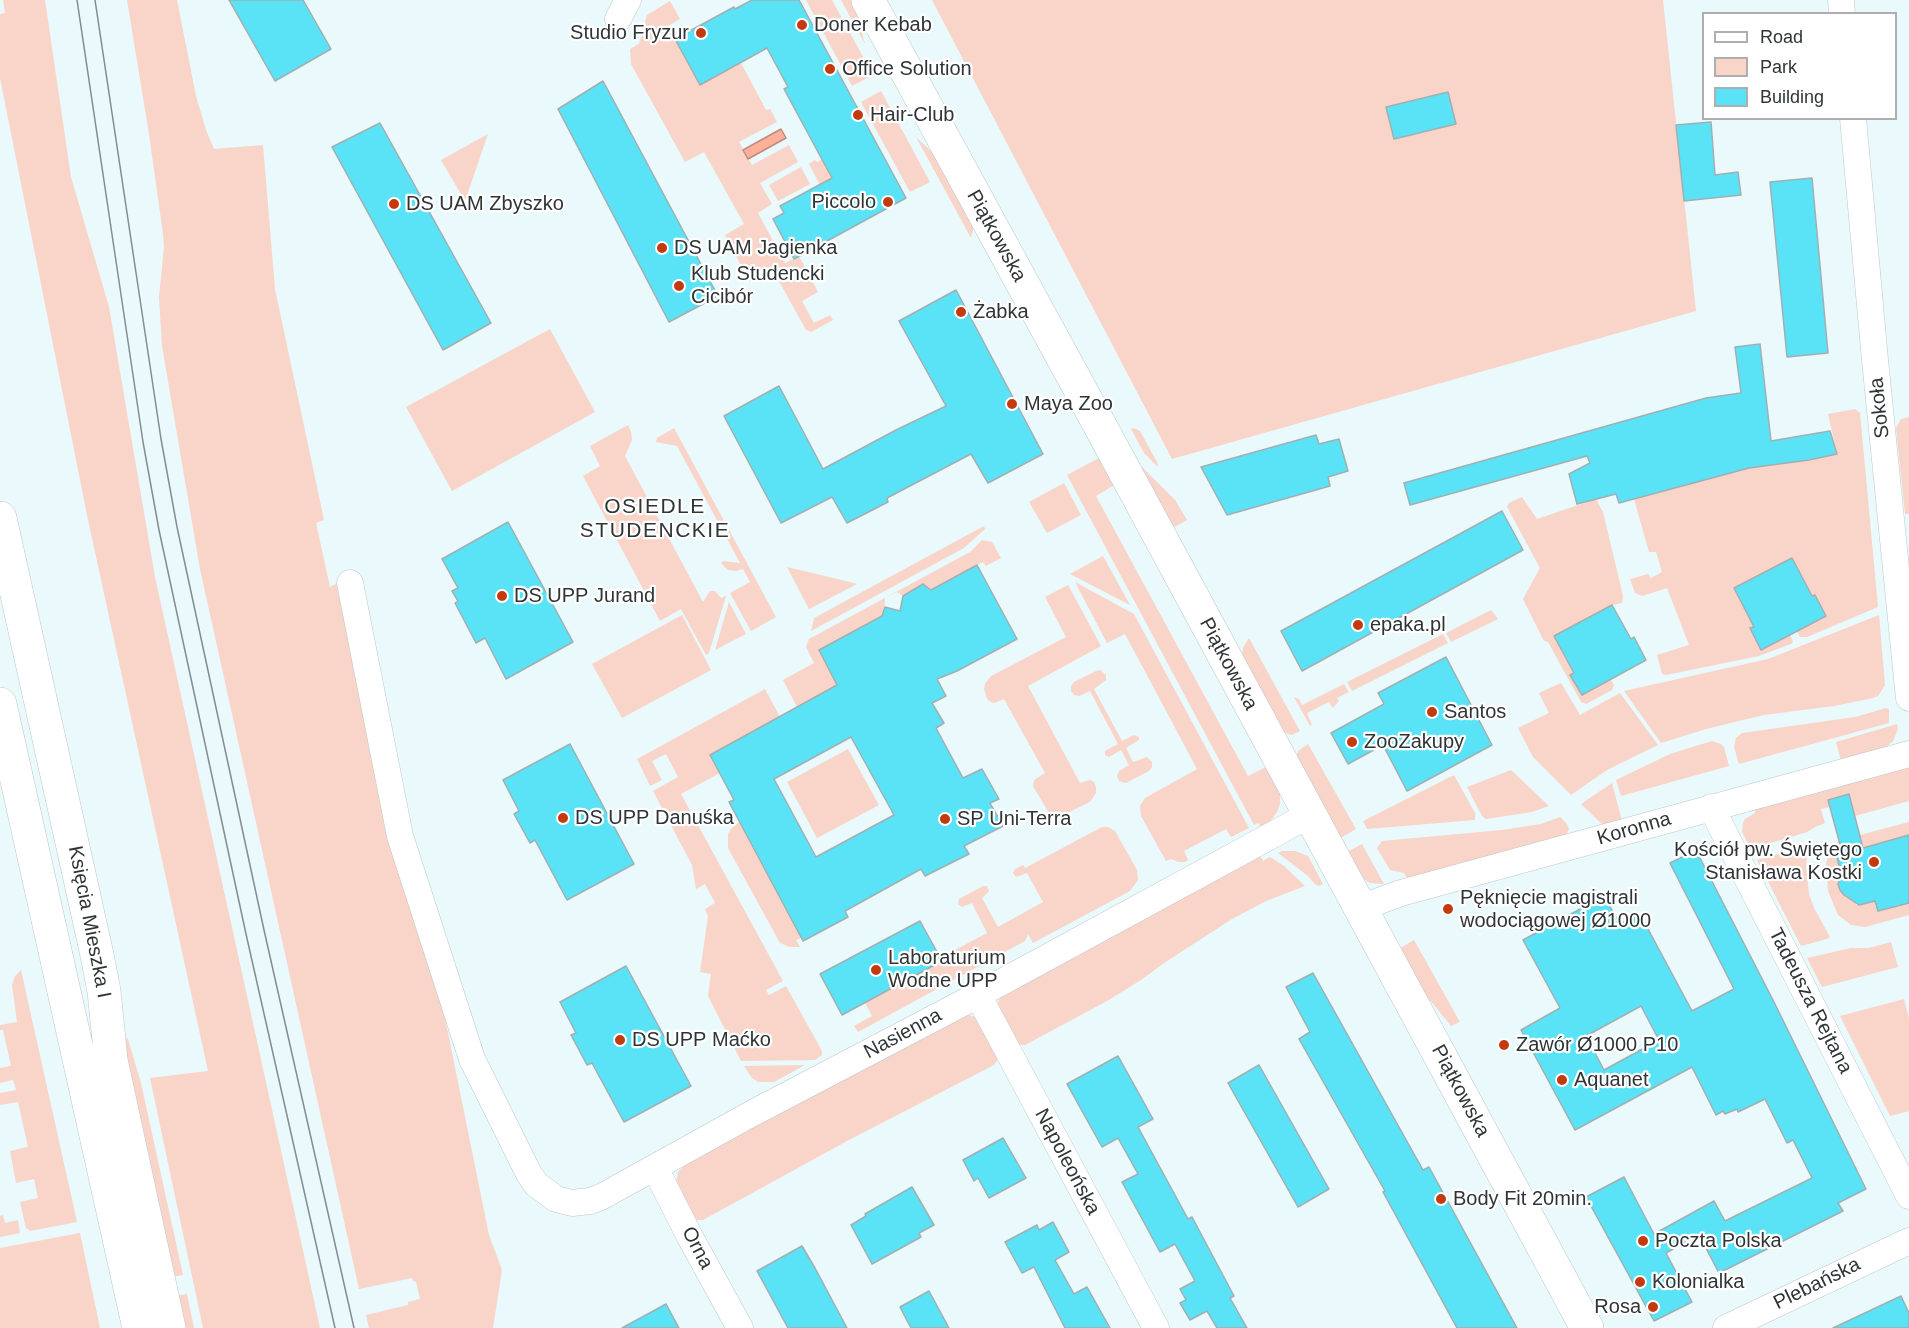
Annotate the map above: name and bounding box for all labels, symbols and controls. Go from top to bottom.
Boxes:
legend [1702,12,1897,120]
place label: Doner Kebab [814,13,932,37]
marker: Doner Kebab [795,18,809,32]
place label: Studio Fryzur [570,21,689,45]
marker: Studio Fryzur [694,26,708,40]
text: Road [1760,27,1803,47]
place label: Office Solution [842,57,972,81]
text: Park [1760,57,1797,77]
marker: Office Solution [823,62,837,76]
text: Building [1760,87,1824,107]
place label: Hair-Club [870,103,954,127]
marker: Hair-Club [851,108,865,122]
street label: Piątkowska [961,186,1031,286]
place label: Piccolo [812,190,876,214]
place label: DS UAM Zbyszko [406,192,564,216]
marker: Piccolo [881,195,895,209]
marker: DS UAM Zbyszko [387,197,401,211]
place label: DS UAM Jagienka [674,236,837,260]
marker: DS UAM Jagienka [655,241,669,255]
place label: Klub Studencki Cicibór [691,262,824,309]
marker: Klub Studencki Cicibór [672,279,686,293]
place label: Żabka [973,300,1029,324]
marker: Żabka [954,305,968,319]
street label: Sokoła [1865,376,1895,440]
place label: Maya Zoo [1024,392,1113,416]
marker: Maya Zoo [1005,397,1019,411]
district label: OSIEDLE STUDENCKIE [580,494,730,544]
place label: DS UPP Jurand [514,584,655,608]
marker: DS UPP Jurand [495,589,509,603]
place label: epaka.pl [1370,613,1446,637]
street label: Piątkowska [1194,614,1262,714]
marker: epaka.pl [1351,618,1365,632]
place label: Santos [1444,700,1506,724]
marker: Santos [1425,705,1439,719]
place label: ZooZakupy [1364,730,1464,754]
marker: ZooZakupy [1345,735,1359,749]
place label: DS UPP Danuśka [575,806,734,830]
place label: SP Uni-Terra [957,807,1071,831]
street label: Koronna [1594,807,1674,851]
marker: DS UPP Danuśka [556,811,570,825]
marker: SP Uni-Terra [938,812,952,826]
place label: Kościół pw. Świętego Stanisława Kostki [1674,838,1862,885]
street label: Księcia Mieszka I [62,844,116,1000]
marker: Kościół pw. Świętego Stanisława Kostki [1867,855,1881,869]
place label: Pęknięcie magistrali wodociągowej Ø1000 [1460,886,1651,933]
marker: Pęknięcie magistrali wodociągowej Ø1000 [1441,902,1455,916]
street label: Tadeusza Rejtana [1763,924,1857,1078]
place label: Laboraturium Wodne UPP [888,946,1006,993]
marker: Laboraturium Wodne UPP [869,963,883,977]
street label: Nasienna [860,1004,946,1064]
place label: DS UPP Maćko [632,1028,771,1052]
marker: DS UPP Maćko [613,1033,627,1047]
place label: Zawór Ø1000 P10 [1516,1033,1678,1057]
marker: Zawór Ø1000 P10 [1497,1038,1511,1052]
street label: Piątkowska [1426,1041,1494,1141]
place label: Aquanet [1574,1068,1649,1092]
marker: Aquanet [1555,1073,1569,1087]
street label: Napoleońska [1029,1105,1105,1219]
place label: Body Fit 20min. [1453,1187,1592,1211]
marker: Body Fit 20min. [1434,1192,1448,1206]
street label: Orna [676,1223,718,1273]
place label: Poczta Polska [1655,1229,1782,1253]
marker: Poczta Polska [1636,1234,1650,1248]
street label: Plebańska [1770,1253,1864,1315]
place label: Kolonialka [1652,1270,1744,1294]
marker: Kolonialka [1633,1275,1647,1289]
place label: Rosa [1594,1295,1641,1319]
marker: Rosa [1646,1300,1660,1314]

